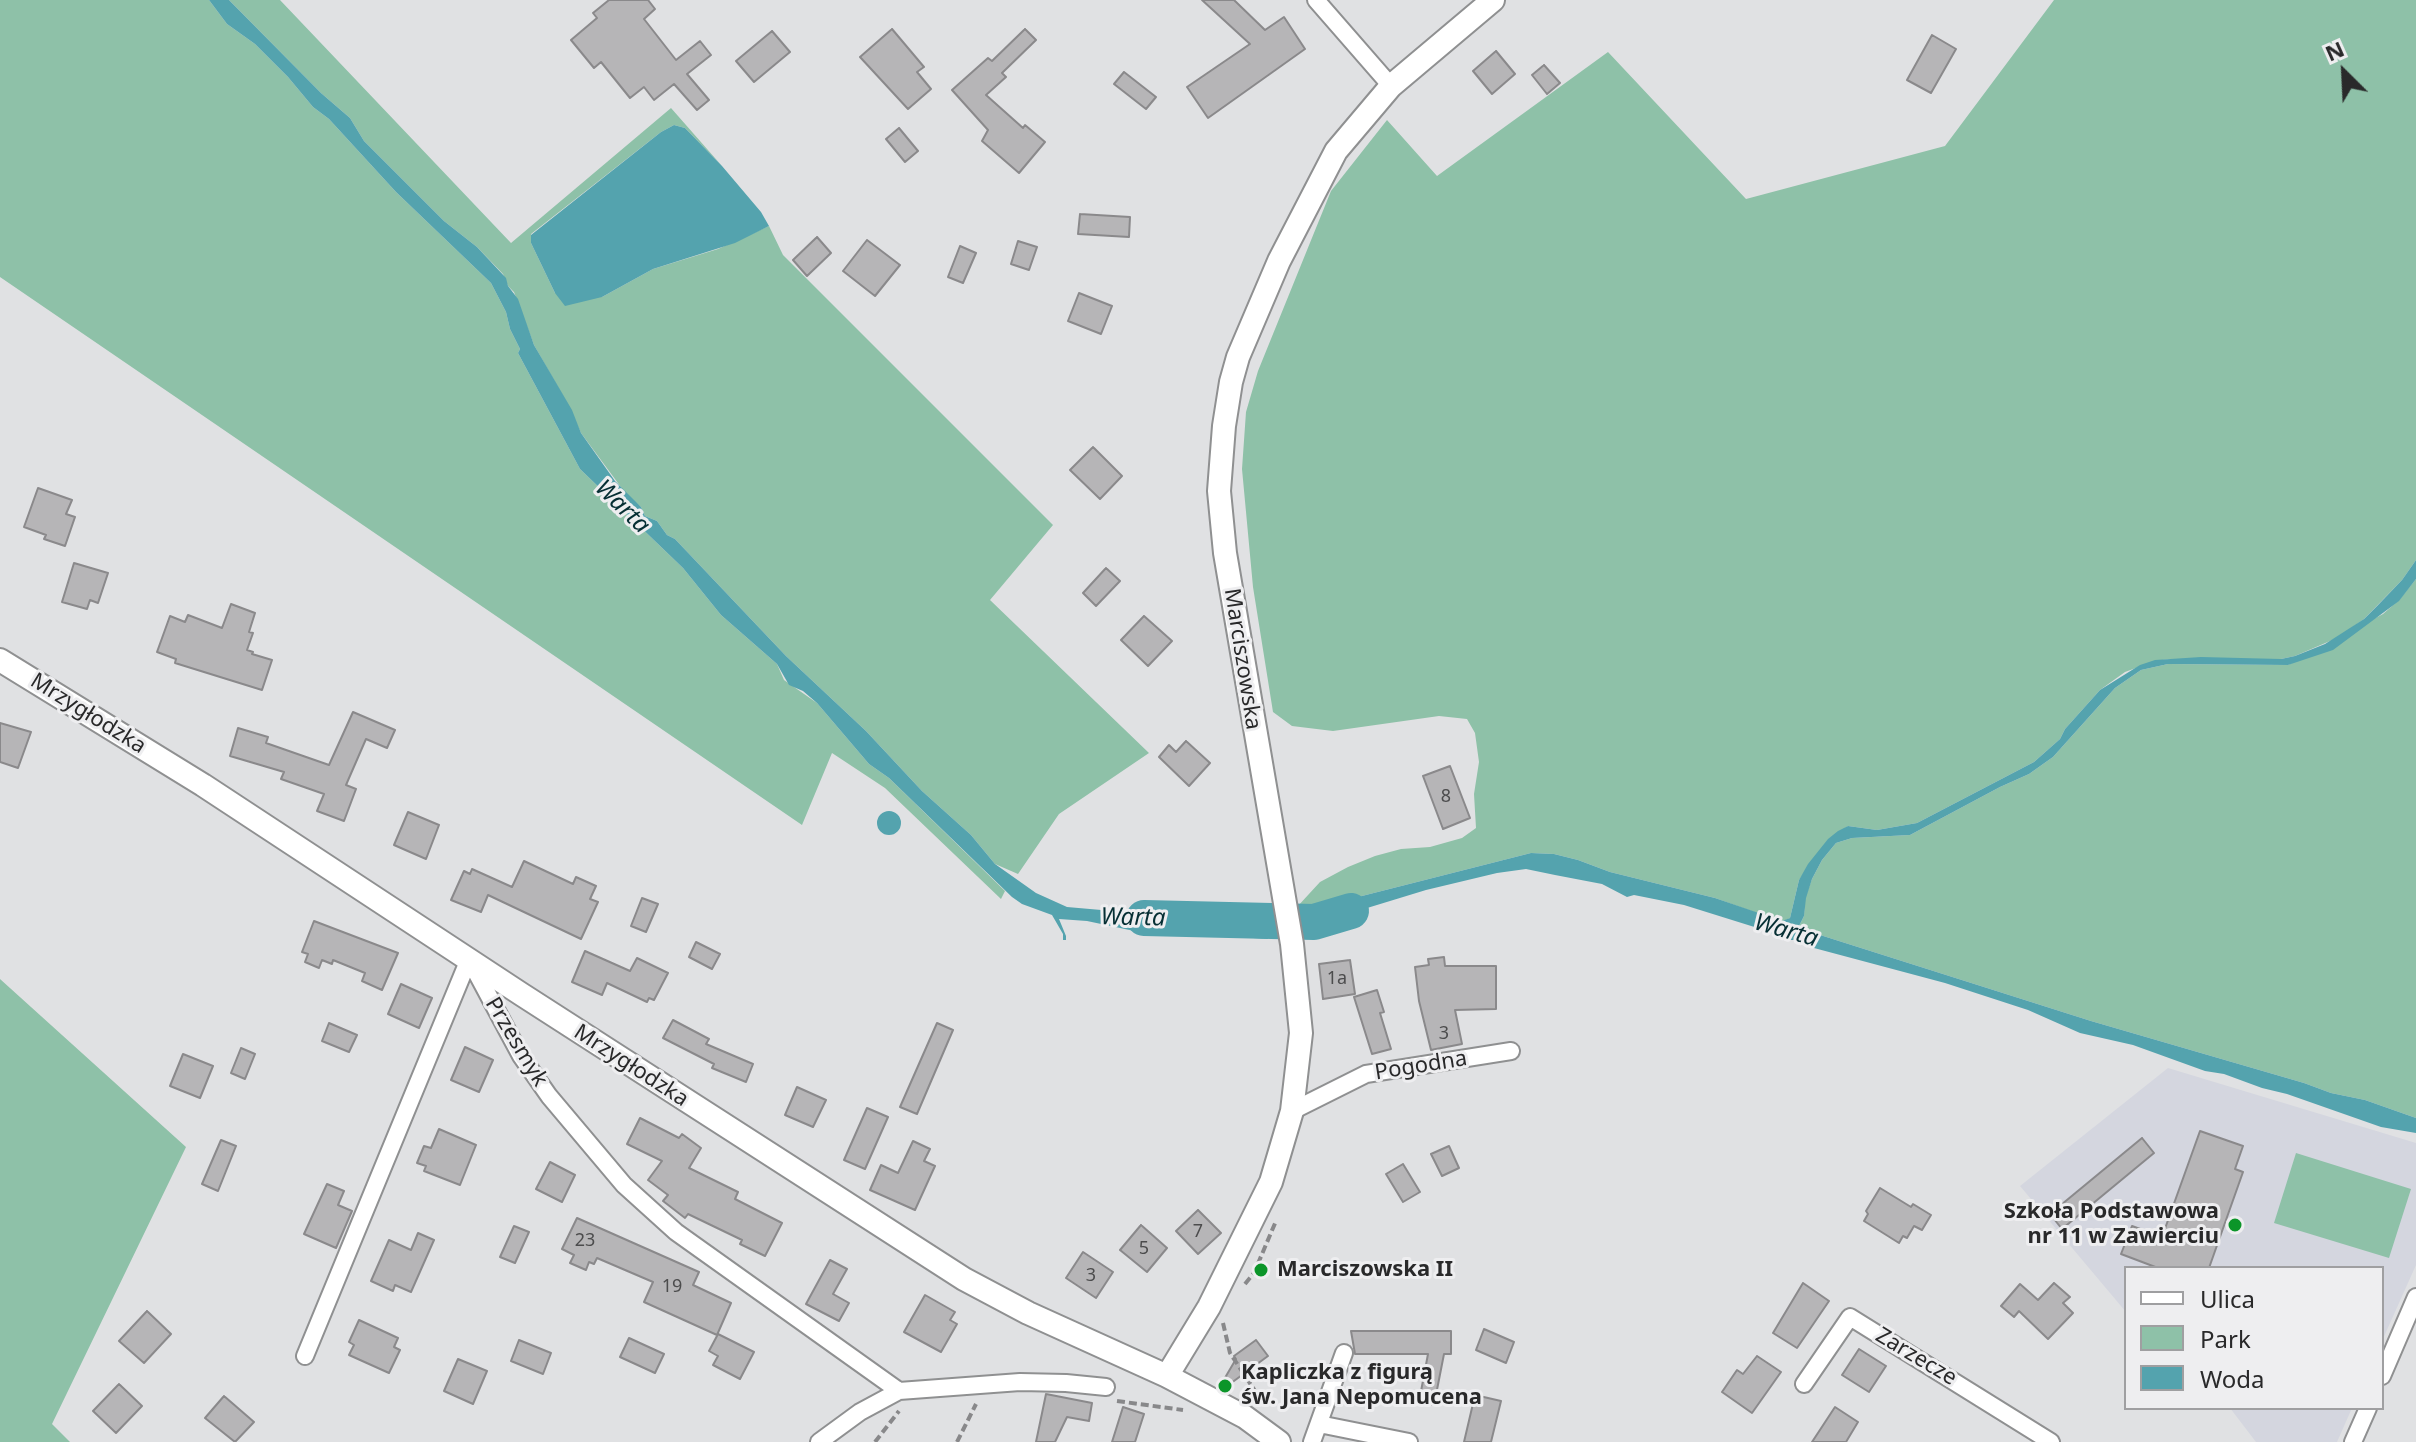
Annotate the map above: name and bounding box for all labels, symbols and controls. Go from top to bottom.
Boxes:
north arrow [2304,32,2384,112]
text: N [2320,33,2349,67]
water label: Warta [589,474,655,540]
street label: Marciszowska [1218,586,1266,732]
street label: Mrzygłodzka [25,668,151,760]
house number: 8 [1441,786,1451,808]
water label: Warta [1100,903,1166,933]
water label: Warta [1751,908,1821,954]
house number: 1a [1327,968,1347,990]
street label: Przesmyk [479,993,553,1091]
street label: Mrzygłodzka [569,1019,693,1113]
house number: 3 [1439,1023,1449,1045]
street label: Pogodna [1373,1046,1469,1086]
place label: Szkoła Podstawowa nr 11 w Zawierciu [2004,1199,2219,1250]
marker: Szkoła Podstawowa nr 11 w Zawierciu [2226,1216,2244,1234]
house number: 7 [1193,1221,1203,1243]
house number: 23 [575,1230,595,1252]
house number: 5 [1139,1238,1149,1260]
place label: Marciszowska II [1277,1257,1453,1283]
marker: Marciszowska II [1252,1261,1270,1279]
house number: 3 [1086,1265,1096,1287]
legend [2124,1266,2384,1410]
house number: 19 [662,1276,682,1298]
text: Ulica [2200,1282,2255,1315]
street label: Zarzecze [1871,1322,1961,1392]
text: Park [2200,1322,2251,1355]
place label: Kapliczka z figurą św. Jana Nepomucena [1241,1360,1482,1412]
text: Woda [2200,1362,2265,1395]
marker: Kapliczka z figurą św. Jana Nepomucena [1216,1377,1234,1395]

